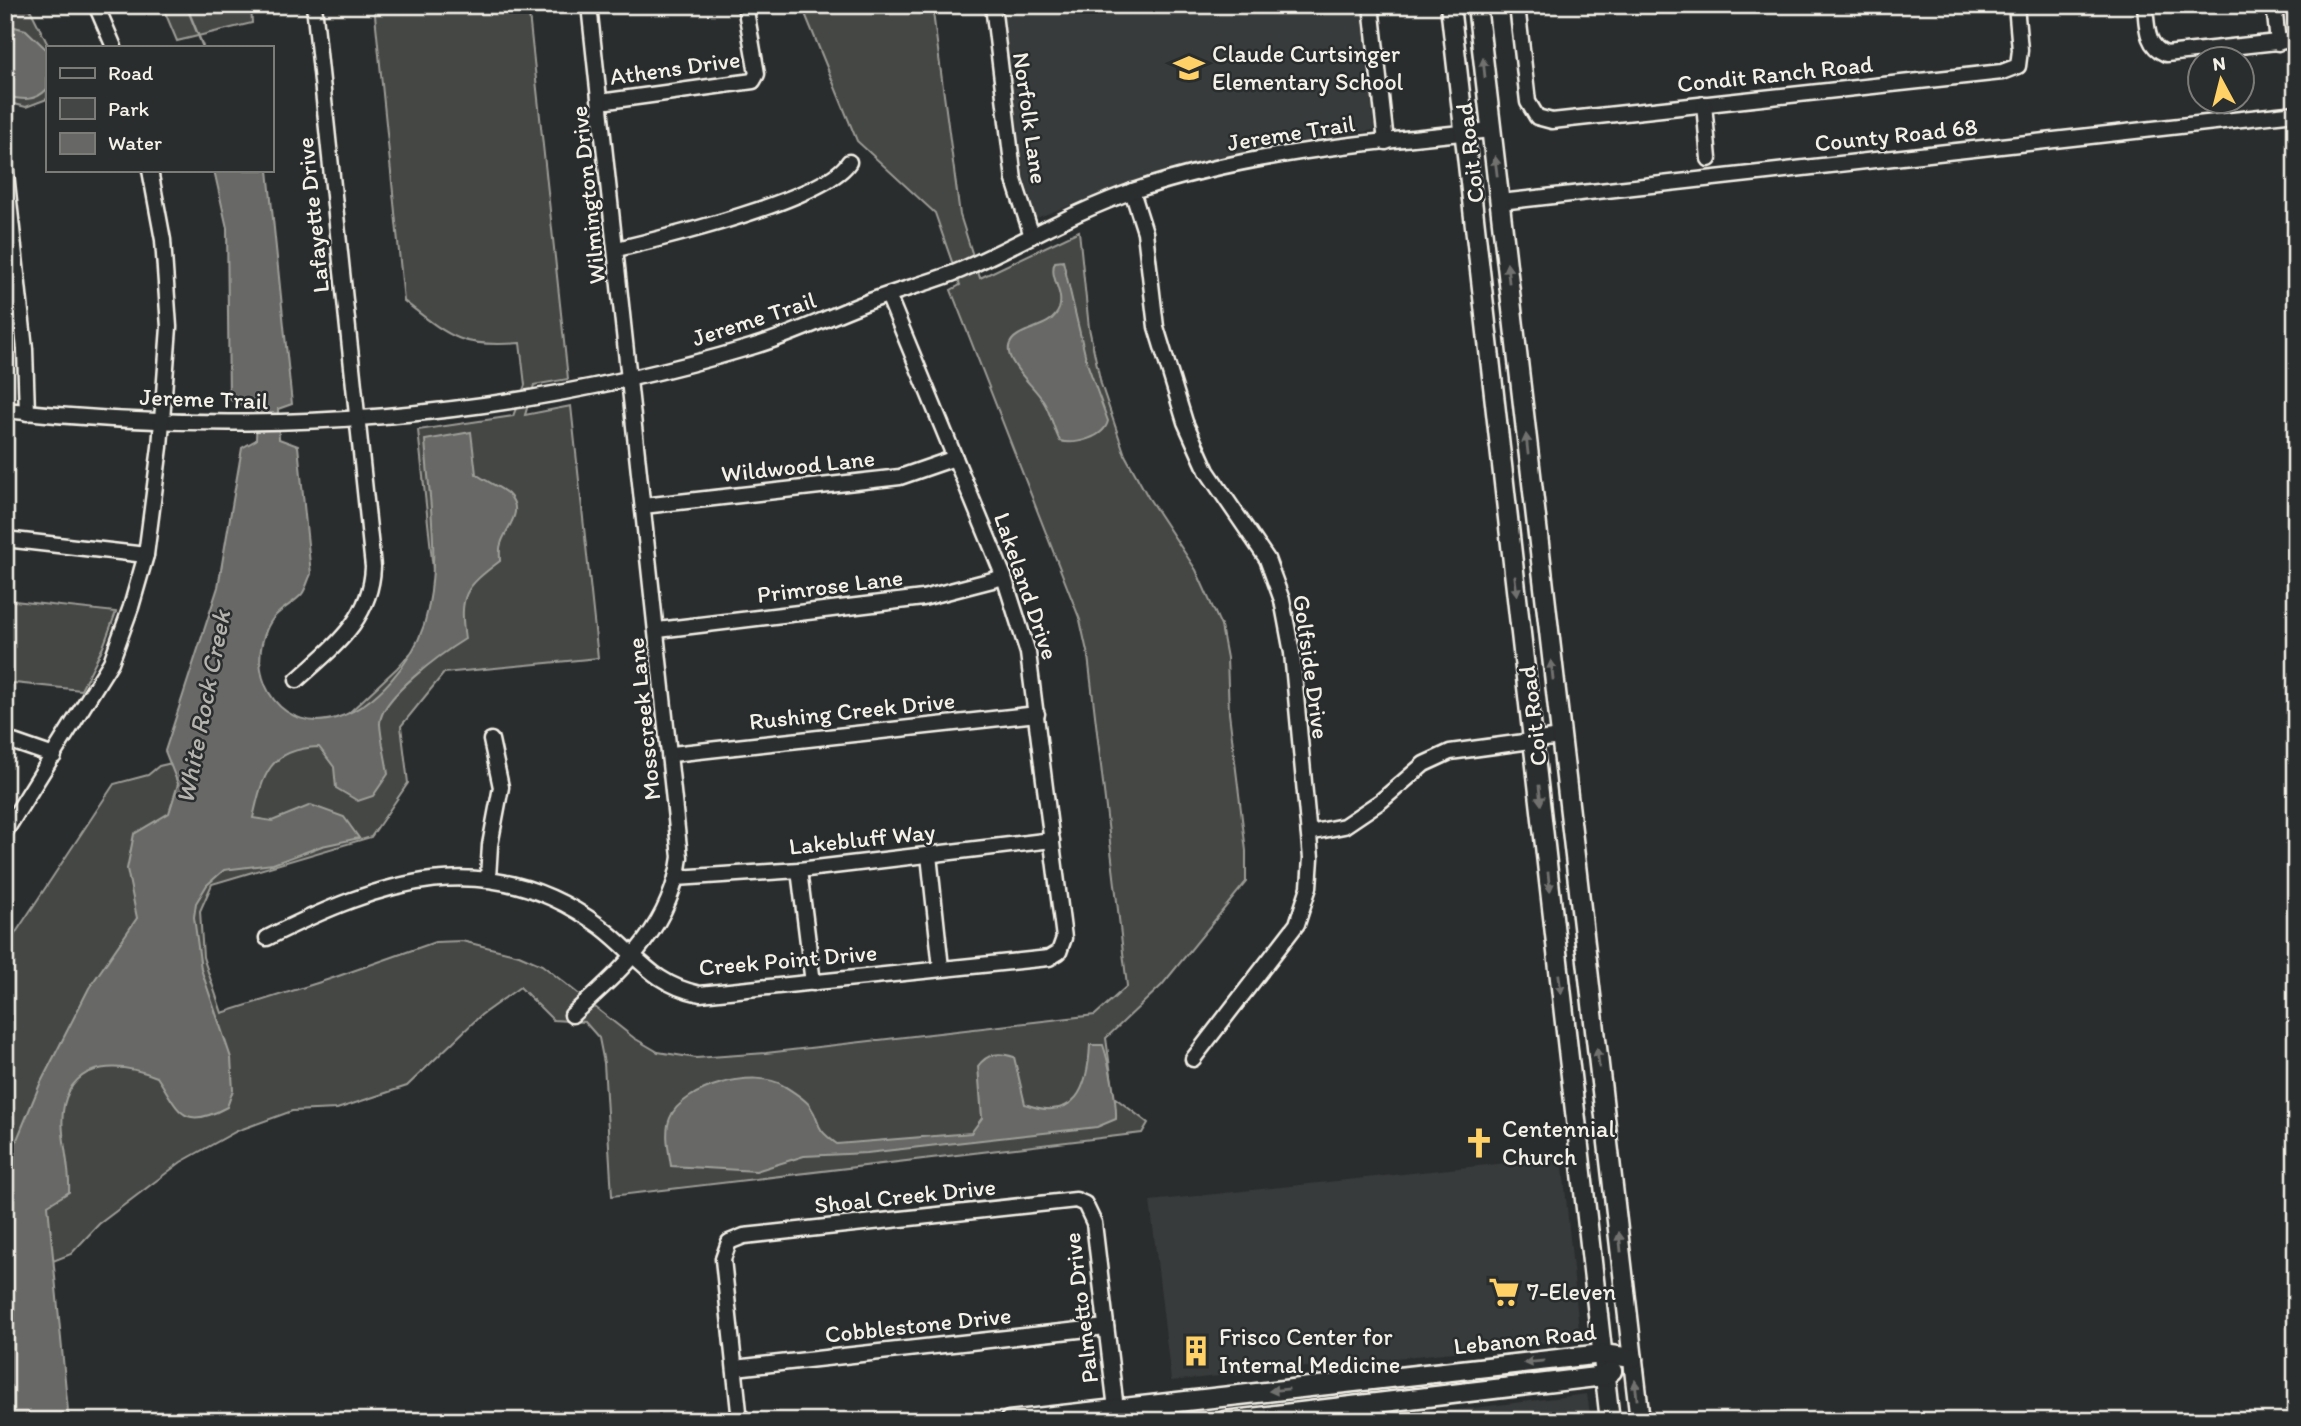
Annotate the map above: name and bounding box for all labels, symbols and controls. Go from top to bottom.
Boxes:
place label: Claude Curtsinger Elementary School [1212,39,1404,96]
street label: Athens Drive [608,44,742,91]
legend [46,46,273,172]
north arrow [2186,46,2256,116]
street label: Condit Ranch Road [1676,49,1874,98]
street label: Norfolk Lane [1007,50,1054,186]
school or university icon: Claude Curtsinger Elementary School [1172,51,1206,85]
text: N [2211,51,2227,76]
one-way arrow [1479,56,1490,78]
text: Road [108,60,154,85]
text: Park [108,96,150,121]
street label: Coit Road [1449,101,1490,205]
street label: Wilmington Drive [564,104,611,286]
street label: Jereme Trail [1225,108,1357,157]
street label: County Road 68 [1813,112,1979,157]
text: Water [108,130,162,155]
street label: Lafayette Drive [290,136,335,294]
one-way arrow [1490,155,1501,177]
one-way arrow [1502,261,1513,283]
street label: Jereme Trail [688,285,820,352]
street label: Jereme Trail [139,382,269,415]
one-way arrow [1521,432,1532,454]
street label: Wildwood Lane [720,443,876,488]
street label: Lakeland Drive [988,509,1065,663]
street label: Primrose Lane [755,562,905,609]
one-way arrow [1511,575,1522,597]
street label: Golfside Drive [1287,593,1336,741]
water label: White Rock Creek [169,606,238,806]
street label: Mosscreek Lane [621,636,666,802]
one-way arrow [1547,658,1558,680]
street label: Coit Road [1512,664,1553,768]
street label: Rushing Creek Drive [747,685,956,736]
one-way arrow [1534,784,1545,806]
street label: Lakebluff Way [787,816,937,861]
one-way arrow [1544,872,1555,894]
street label: Creek Point Drive [698,937,878,982]
one-way arrow [1555,973,1566,995]
one-way arrow [1593,1047,1604,1069]
place label: Centennial Church [1502,1114,1616,1171]
church icon: Centennial Church [1462,1126,1496,1160]
street label: Shoal Creek Drive [813,1172,997,1219]
street label: Palmetto Drive [1057,1231,1104,1385]
one-way arrow [1614,1231,1625,1253]
supermarket icon: 7-Eleven [1487,1275,1521,1309]
place label: 7-Eleven [1527,1277,1617,1306]
street label: Cobblestone Drive [823,1300,1013,1349]
street label: Lebanon Road [1452,1317,1598,1360]
place label: Frisco Center for Internal Medicine [1219,1322,1400,1379]
building icon: Frisco Center for Internal Medicine [1179,1334,1213,1368]
one-way arrow [1523,1356,1545,1367]
one-way arrow [1631,1378,1642,1400]
one-way arrow [1268,1385,1290,1396]

